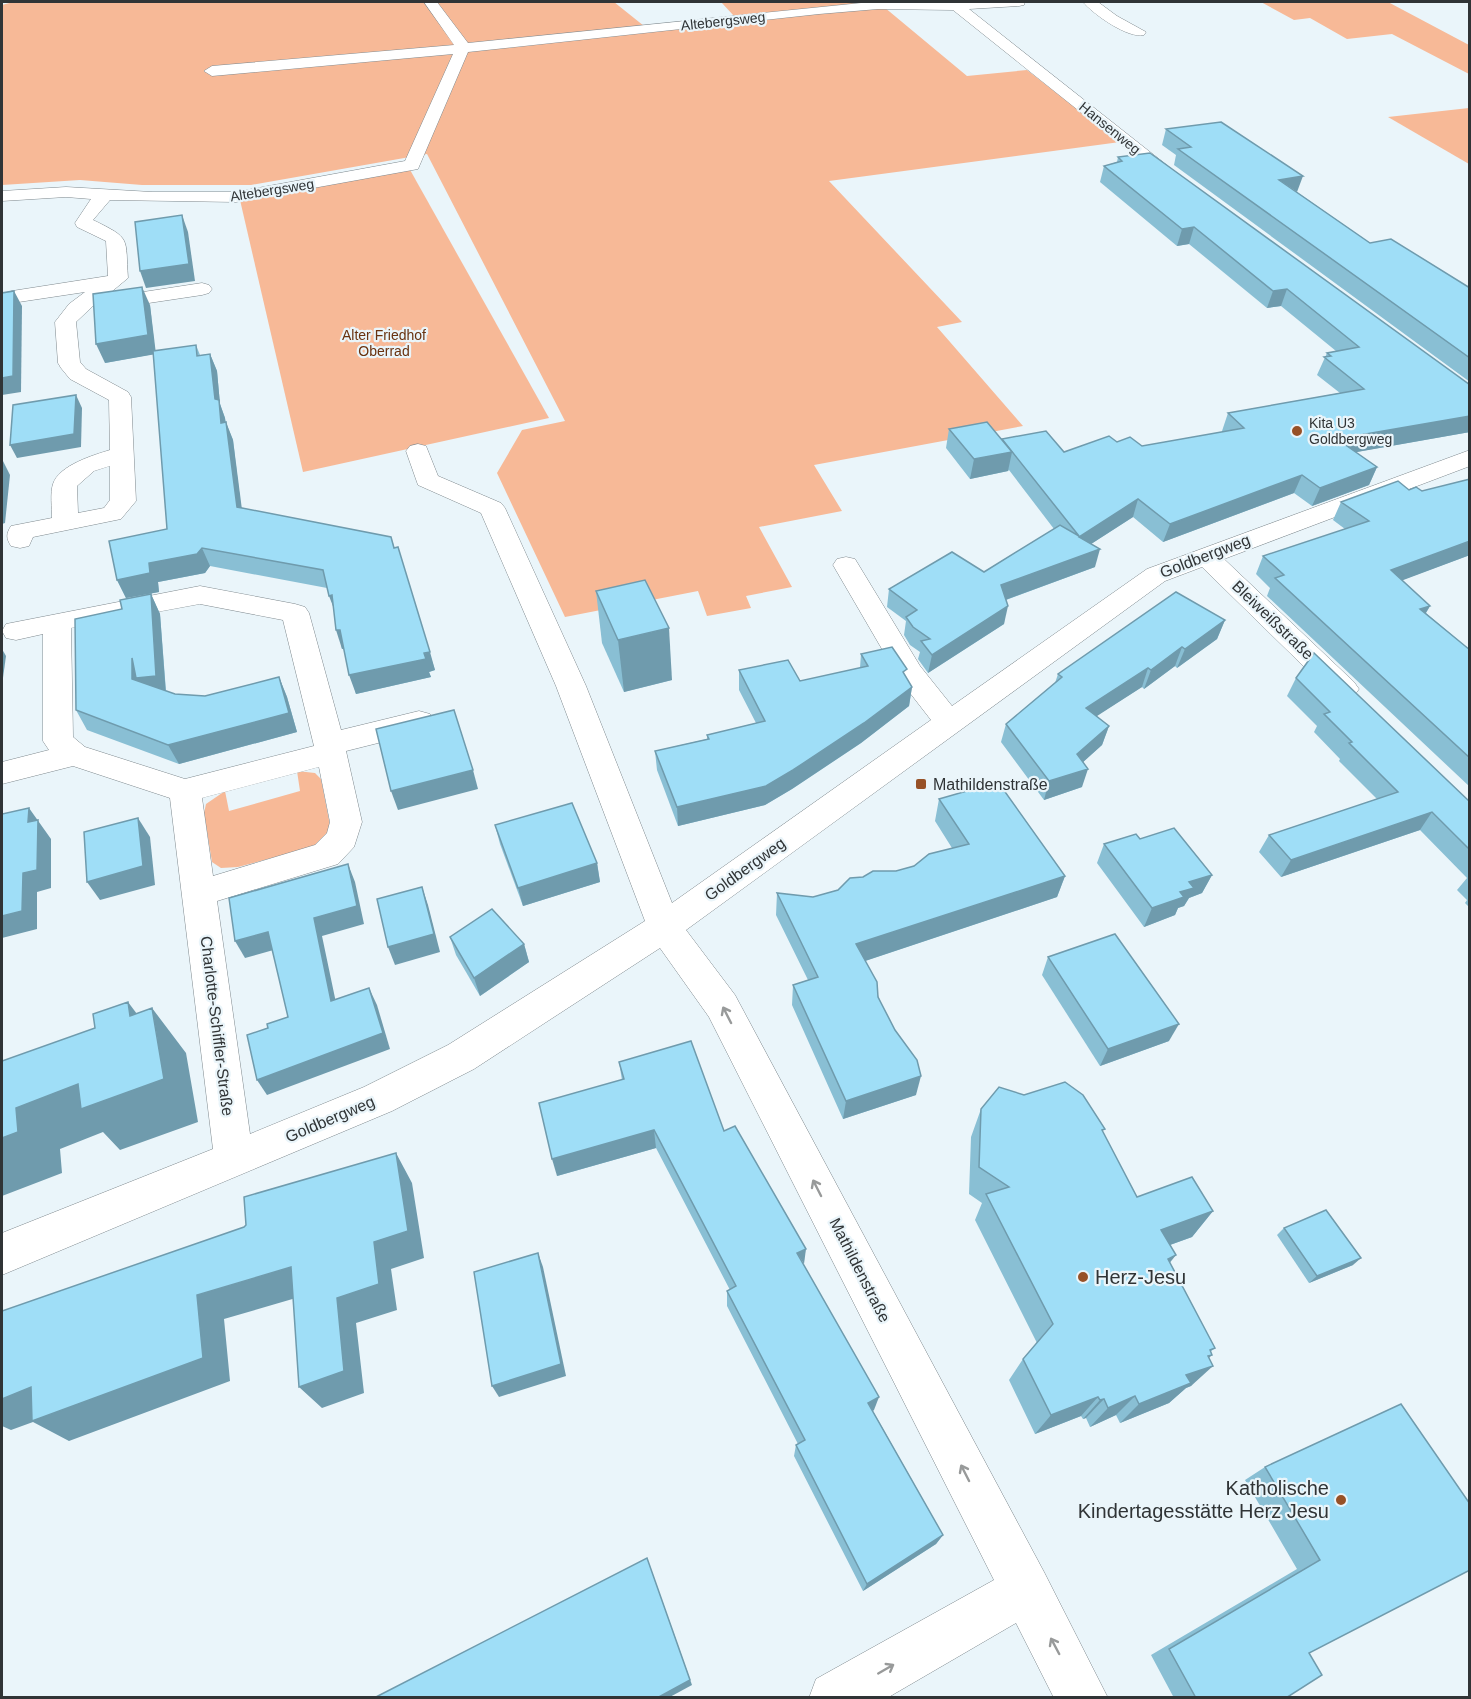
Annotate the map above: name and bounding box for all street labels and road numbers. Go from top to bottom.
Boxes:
street label: Altebergsweg [680,9,766,33]
street label: Hansenweg [1076,99,1144,157]
street label: Altebergsweg [229,175,315,205]
street label: Goldbergweg [1158,531,1252,581]
street label: Bleiweißstraße [1229,577,1317,663]
street label: Goldbergweg [702,834,788,904]
street label: Charlotte-Schiffler-Straße [198,935,236,1117]
street label: Goldbergweg [283,1093,377,1145]
street label: Mathildenstraße [826,1215,894,1325]

